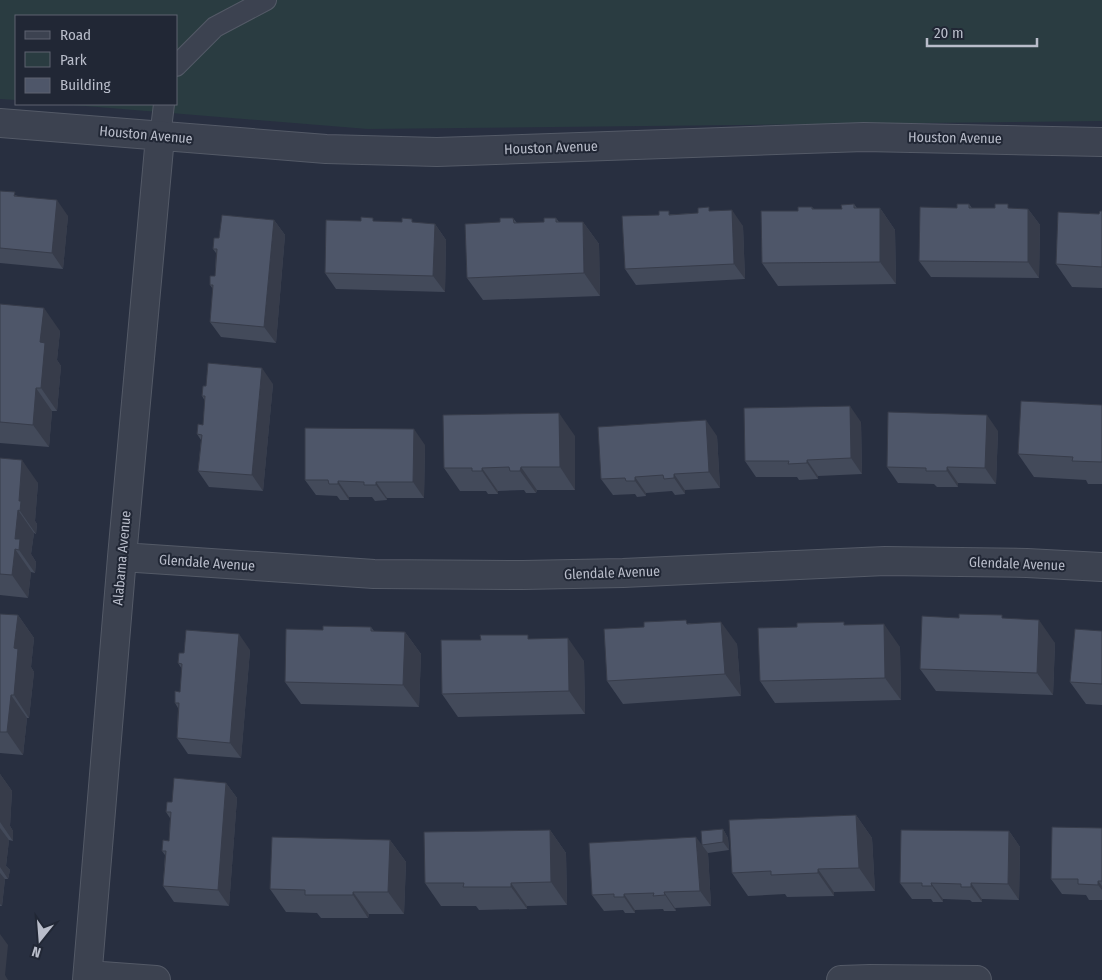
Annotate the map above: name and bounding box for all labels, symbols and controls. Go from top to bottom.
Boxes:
legend [15,15,178,105]
scale bar [927,15,1037,47]
text: 20 m [934,24,964,42]
text: Road [60,26,91,44]
text: Park [60,51,87,69]
text: Building [60,76,111,94]
street label: Houston Avenue [99,122,193,148]
street label: Houston Avenue [908,129,1002,147]
street label: Houston Avenue [504,138,598,158]
street label: Alabama Avenue [109,510,135,606]
street label: Glendale Avenue [158,551,256,575]
street label: Glendale Avenue [969,554,1065,574]
street label: Glendale Avenue [564,563,660,583]
north arrow [15,915,65,965]
text: N [30,943,43,961]

